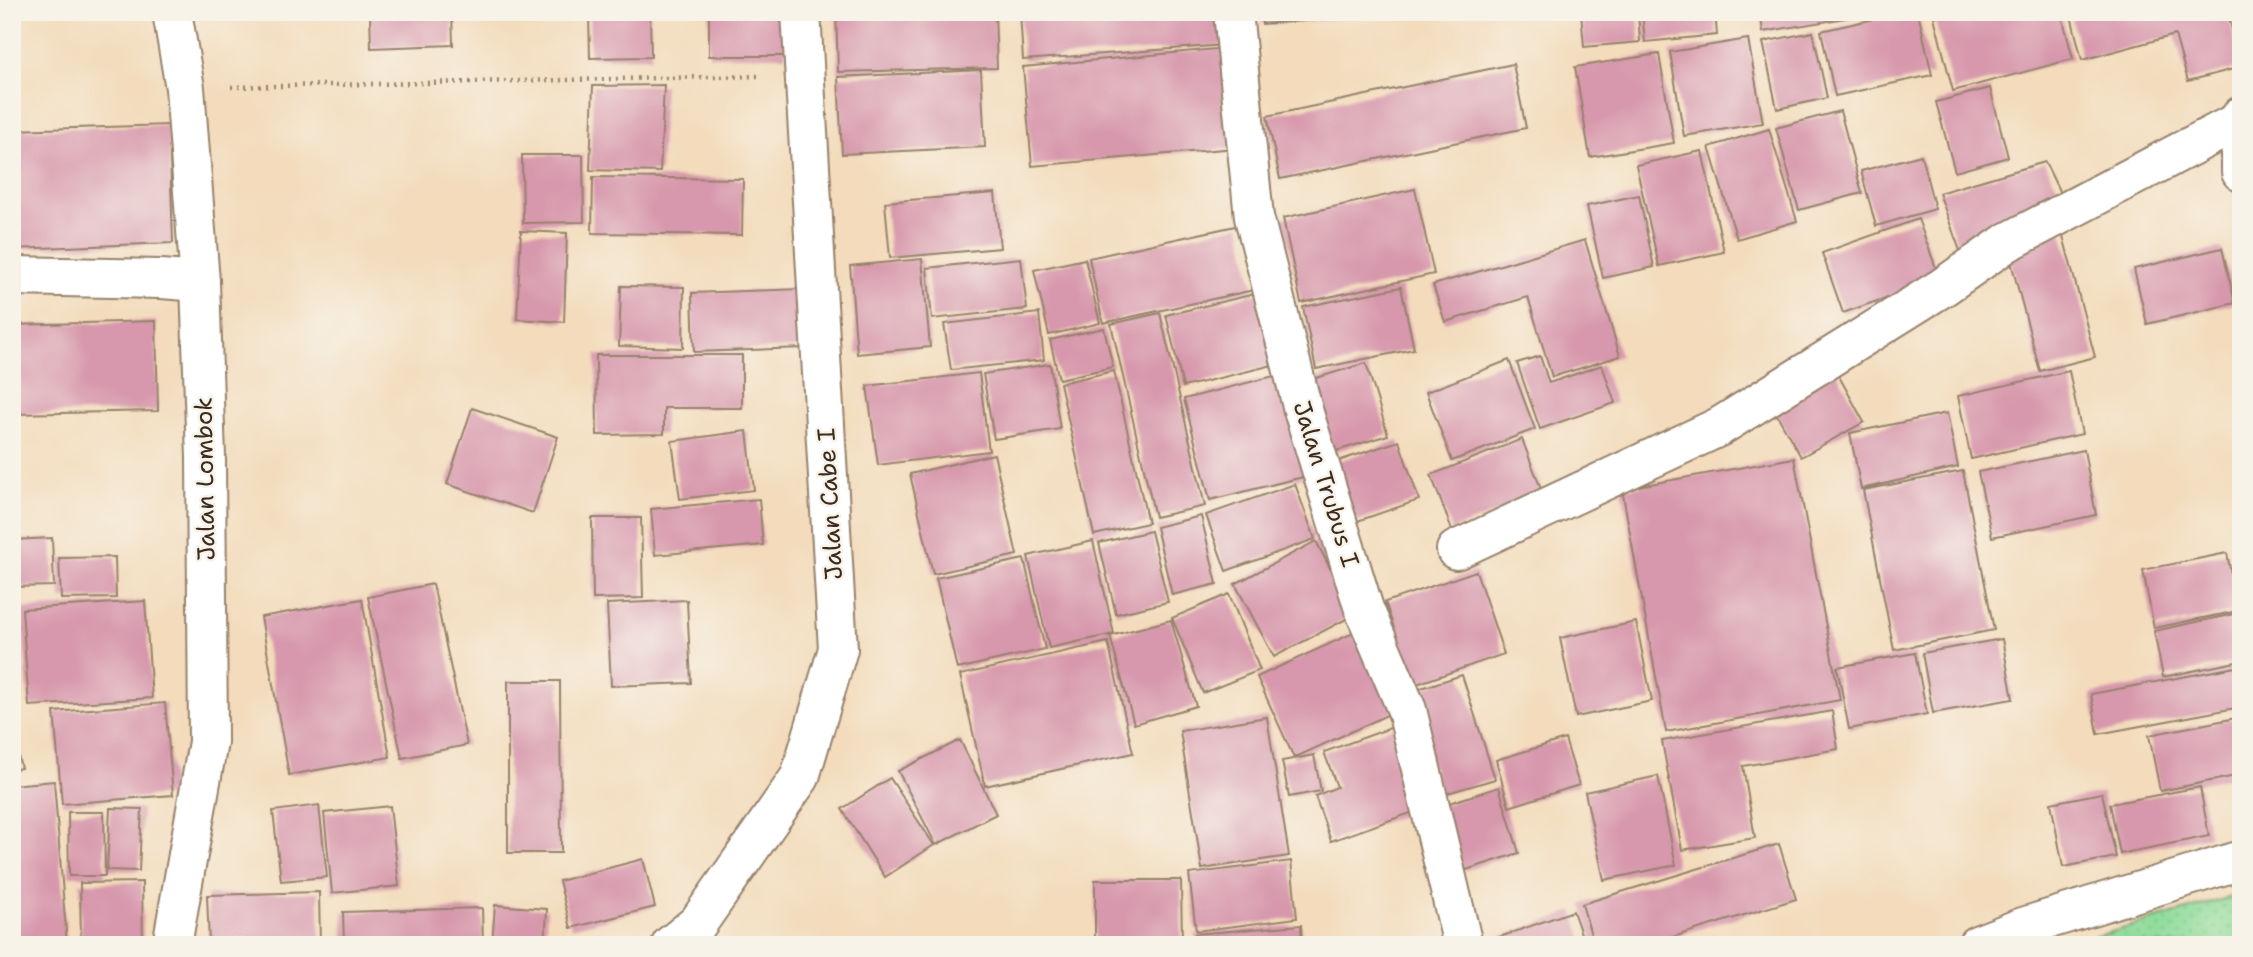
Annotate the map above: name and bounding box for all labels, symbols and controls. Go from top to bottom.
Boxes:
street label: Jalan Lombok [188,397,222,561]
street label: Jalan Trubus I [1286,397,1366,571]
street label: Jalan Cabe I [810,427,850,581]

